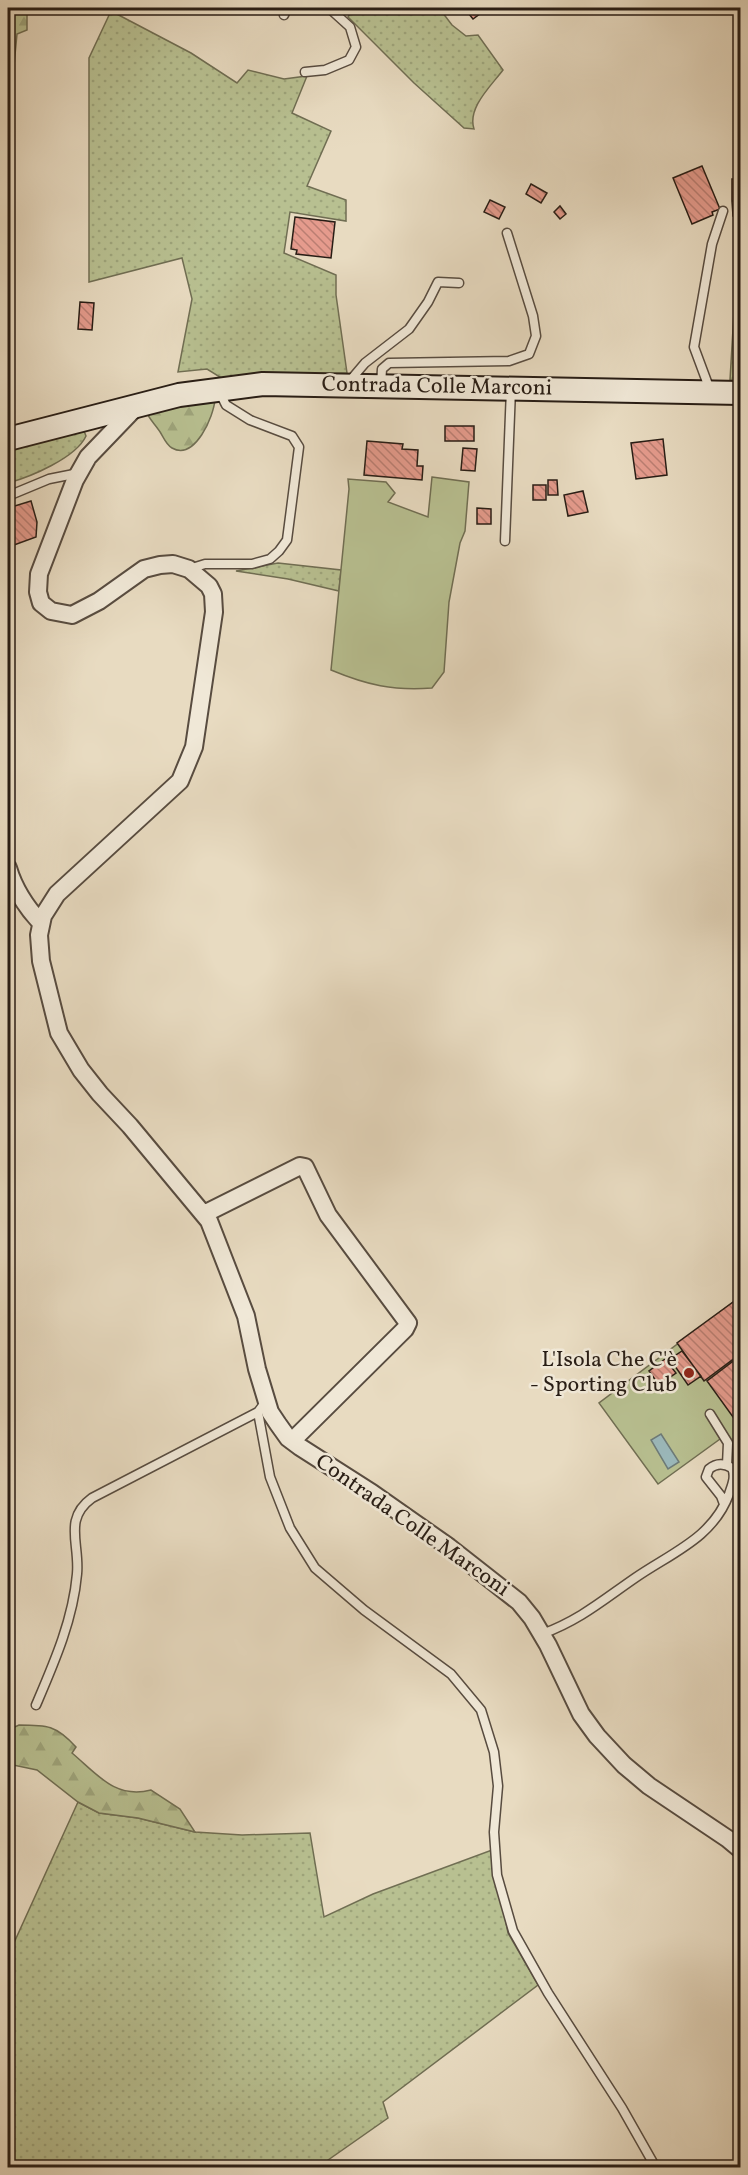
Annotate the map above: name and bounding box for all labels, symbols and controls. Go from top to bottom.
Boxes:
street label: Contrada Colle Marconi [321,369,553,405]
place label: L'Isola Che C'è - Sporting Club [530,1345,677,1401]
marker: L'Isola Che C'è - Sporting Club [682,1366,696,1380]
street label: Contrada Colle Marconi [309,1447,515,1605]

